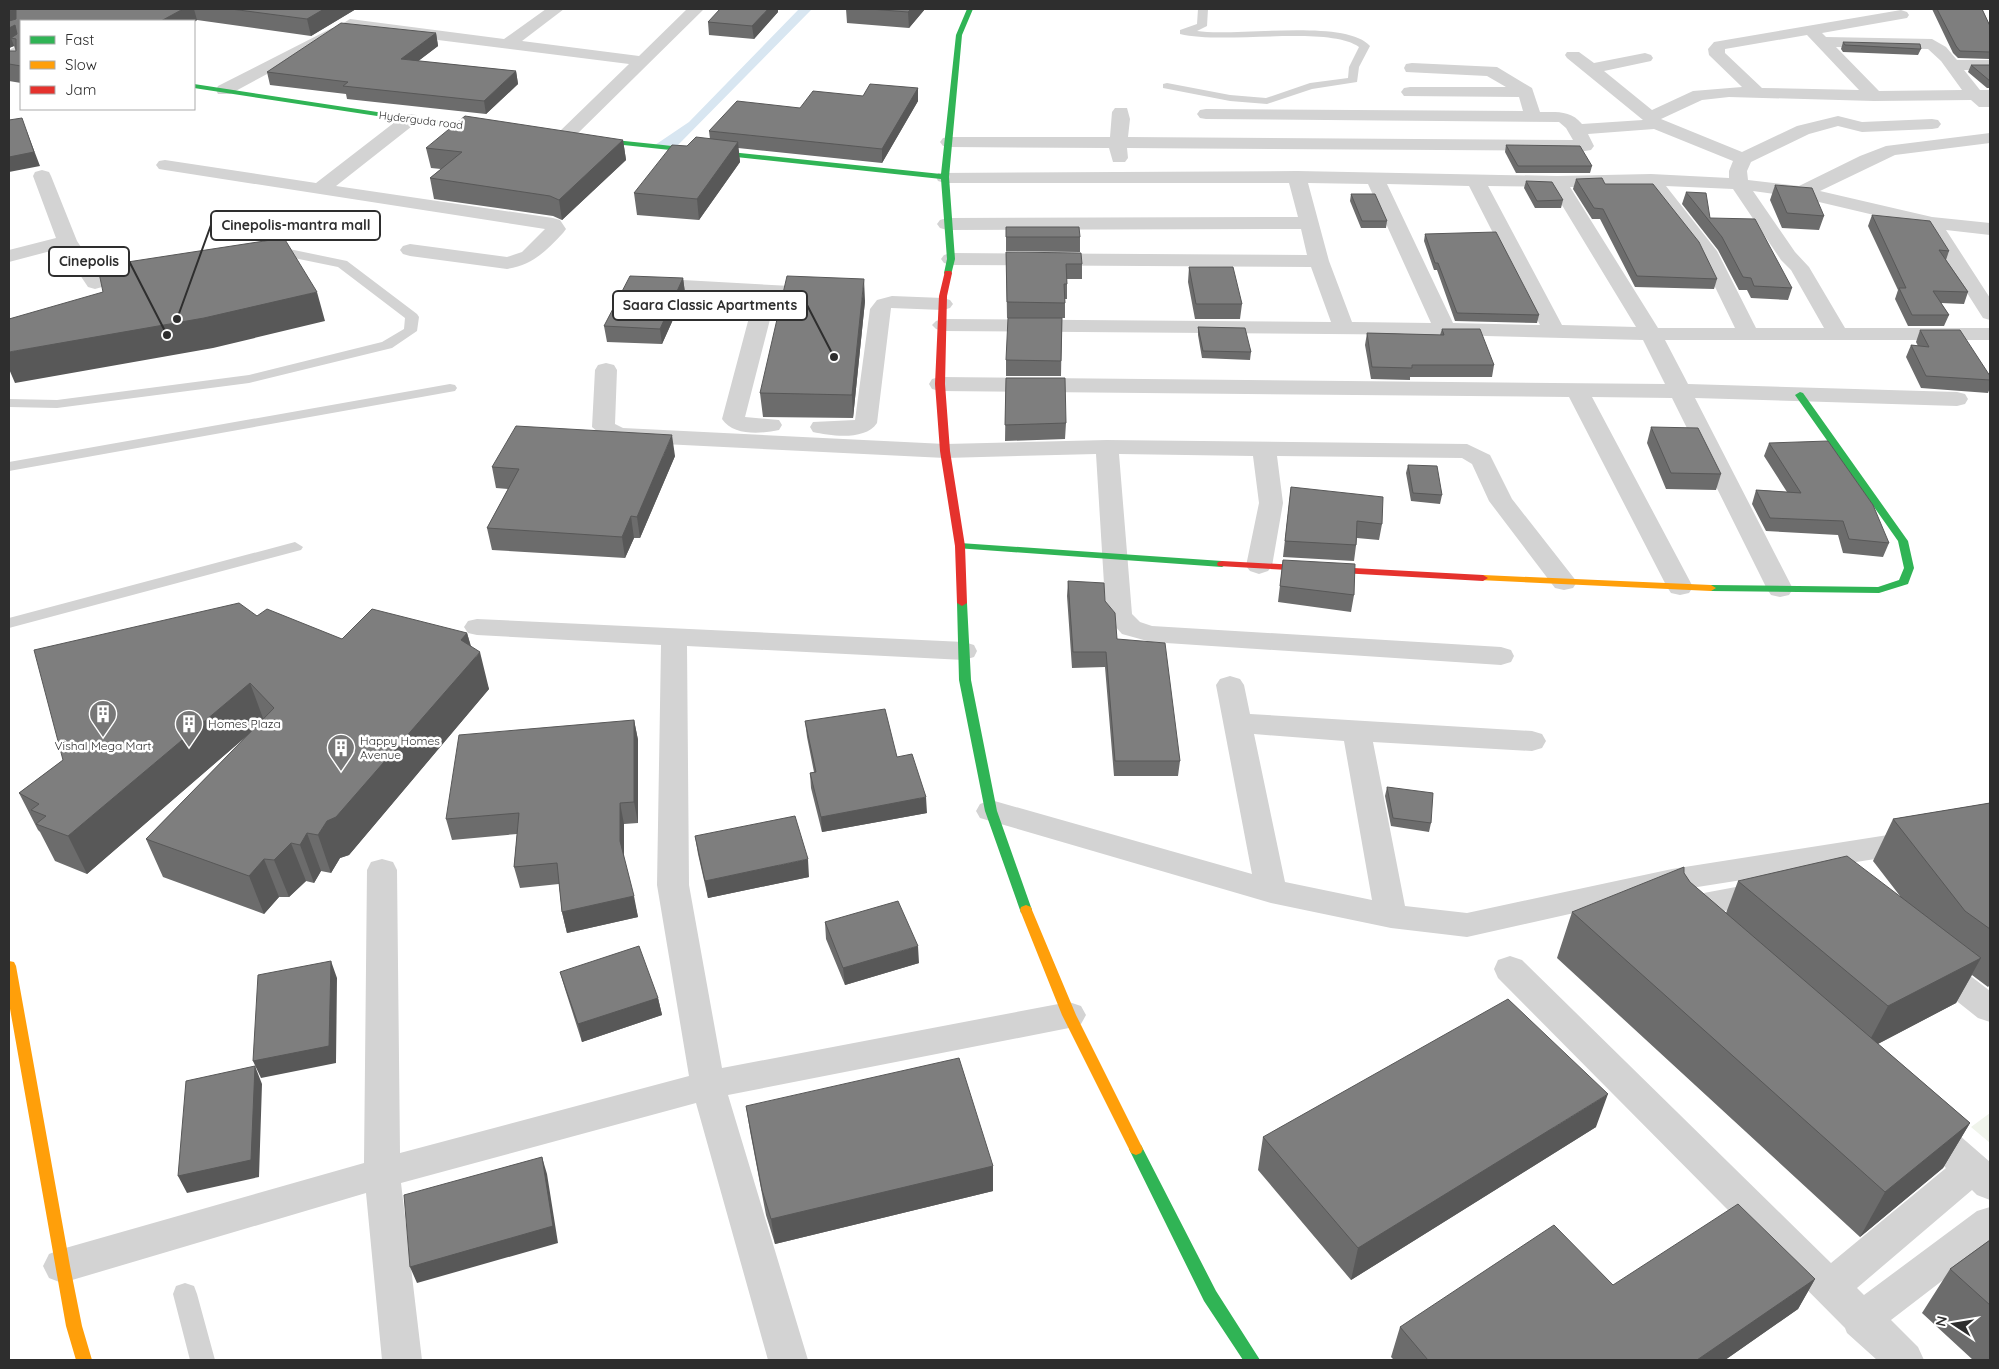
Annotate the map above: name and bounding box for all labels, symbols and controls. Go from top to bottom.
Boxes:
legend [20,20,195,110]
text: Fast [65,30,94,49]
text: Slow [65,55,97,74]
text: Jam [65,80,96,99]
street label: Hyderguda road [378,108,464,132]
callout: Cinepolis-mantra mall [211,211,380,240]
text: Cinepolis-mantra mall [221,216,371,234]
callout: Cinepolis [49,247,129,276]
text: Cinepolis [59,252,119,270]
callout: Saara Classic Apartments [613,291,807,320]
text: Saara Classic Apartments [623,296,798,314]
building icon: Vishal Mega Mart [88,699,118,738]
building icon: Homes Plaza [174,709,204,748]
place label: Homes Plaza [208,716,281,731]
building icon: Happy Homes Avenue [326,733,356,772]
place label: Happy Homes Avenue [360,733,440,762]
place label: Vishal Mega Mart [55,738,151,753]
north arrow [1929,1299,1979,1349]
text: N [1931,1314,1951,1328]

